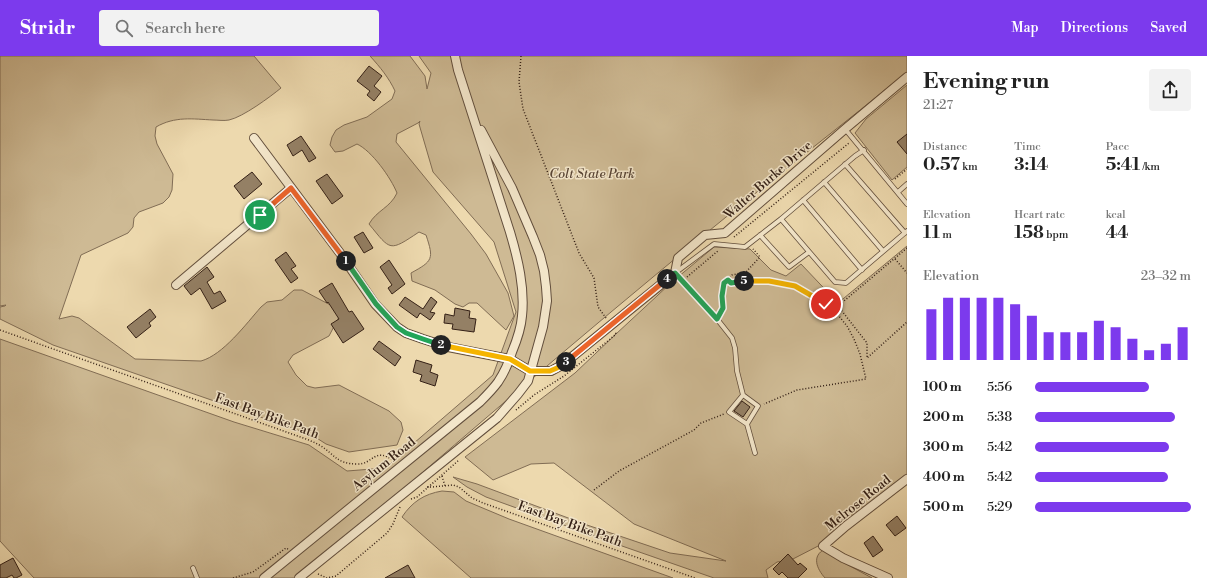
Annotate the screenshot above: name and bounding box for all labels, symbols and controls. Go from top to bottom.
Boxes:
search box [99,10,379,46]
text: Stridr [20,16,75,40]
icon: search [113,17,135,39]
text: Search here [145,19,225,38]
text: Map [1011,19,1039,37]
text: Directions [1061,19,1128,37]
text: Saved [1150,19,1187,37]
text: Evening run [923,68,1049,95]
button: share [1149,69,1191,111]
text: 21:27 [923,97,953,113]
street label: Walter Burke Drive [720,137,816,223]
text: Distance [923,140,967,154]
text: Time [1014,140,1041,154]
text: Pace [1106,140,1129,154]
text: 0.57 [923,154,960,176]
text: 3:14 [1014,154,1048,176]
text: 5:41 [1106,154,1140,176]
text: km [960,160,978,174]
text: /km [1140,160,1160,174]
park label: Colt State Park [549,166,635,182]
pin [243,198,277,232]
icon: arrive [249,204,271,226]
text: Elevation [923,208,971,222]
text: Heart rate [1014,208,1065,222]
text: kcal [1106,208,1126,222]
text: 11 [923,222,940,244]
text: 158 [1014,222,1044,244]
text: 44 [1106,222,1129,244]
text: m [940,228,952,242]
text: bpm [1044,228,1068,242]
pin: 1 [336,251,356,271]
text: 1 [343,254,349,268]
text: Elevation [923,268,979,284]
text: 23–32 m [1141,268,1191,284]
pin: 4 [657,269,677,289]
pin: 5 [734,271,754,291]
text: 4 [663,272,671,286]
text: 5 [741,274,747,288]
pin [809,287,843,321]
icon: check [815,293,837,315]
pin: 2 [431,335,451,355]
text: 2 [438,338,444,352]
pin: 3 [556,352,576,372]
text: 3 [563,355,569,369]
text: 100 m [923,379,962,395]
text: 5:56 [987,379,1012,395]
street label: East Bay Bike Path [213,390,322,442]
text: 200 m [923,409,964,425]
text: 5:38 [987,409,1012,425]
street label: Asylum Road [348,433,419,495]
text: 300 m [923,439,964,455]
text: 5:42 [987,439,1012,455]
text: 400 m [923,469,965,485]
text: 5:42 [987,469,1012,485]
street label: Melrose Road [822,471,894,534]
street label: East Bay Bike Path [516,498,625,550]
text: 500 m [923,499,964,515]
text: 5:29 [987,499,1012,515]

